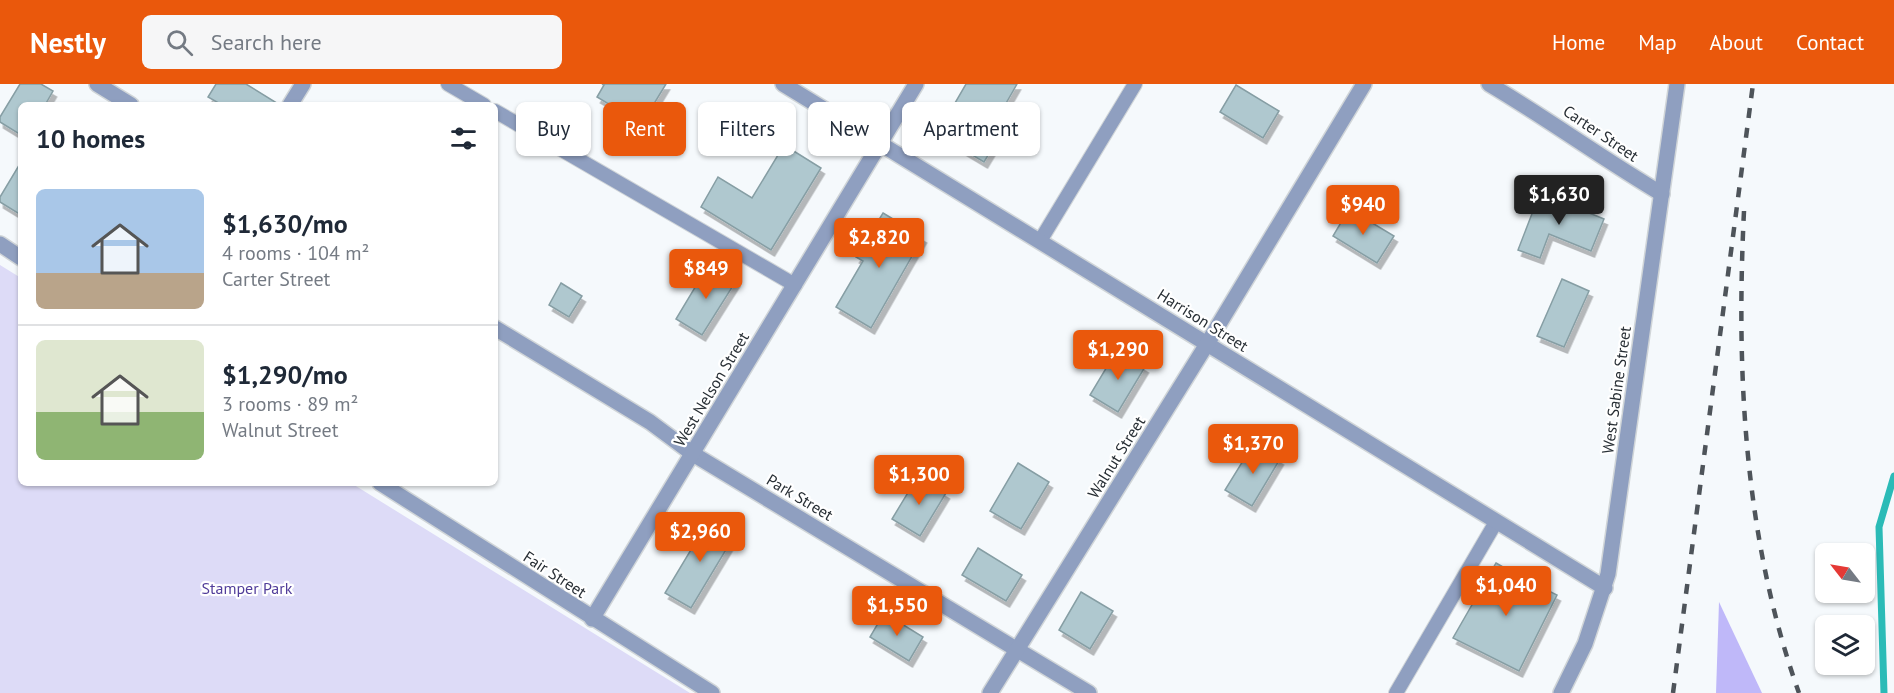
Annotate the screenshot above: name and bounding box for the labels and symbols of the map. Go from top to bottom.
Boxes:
street label: Carter Street [1559,100,1643,166]
pin: $1,630 [1510,175,1608,226]
pin: $940 [1327,185,1399,236]
pin: $2,820 [830,218,928,269]
pin: $849 [670,249,742,300]
street label: Harrison Street [1154,284,1252,356]
street label: West Sabine Street [1597,324,1635,455]
street label: West Nelson Street [669,328,753,450]
pin: $1,290 [1069,330,1167,381]
street label: Walnut Street [1083,412,1149,502]
pin: $1,370 [1204,424,1302,475]
pin: $1,300 [870,455,968,506]
street label: Park Street [763,469,837,525]
pin: $2,960 [651,512,749,563]
north arrow [1815,543,1875,603]
street label: Fair Street [520,546,591,602]
pin: $1,040 [1457,566,1555,617]
park label: Stamper Park [202,578,293,598]
pin: $1,550 [848,586,946,637]

